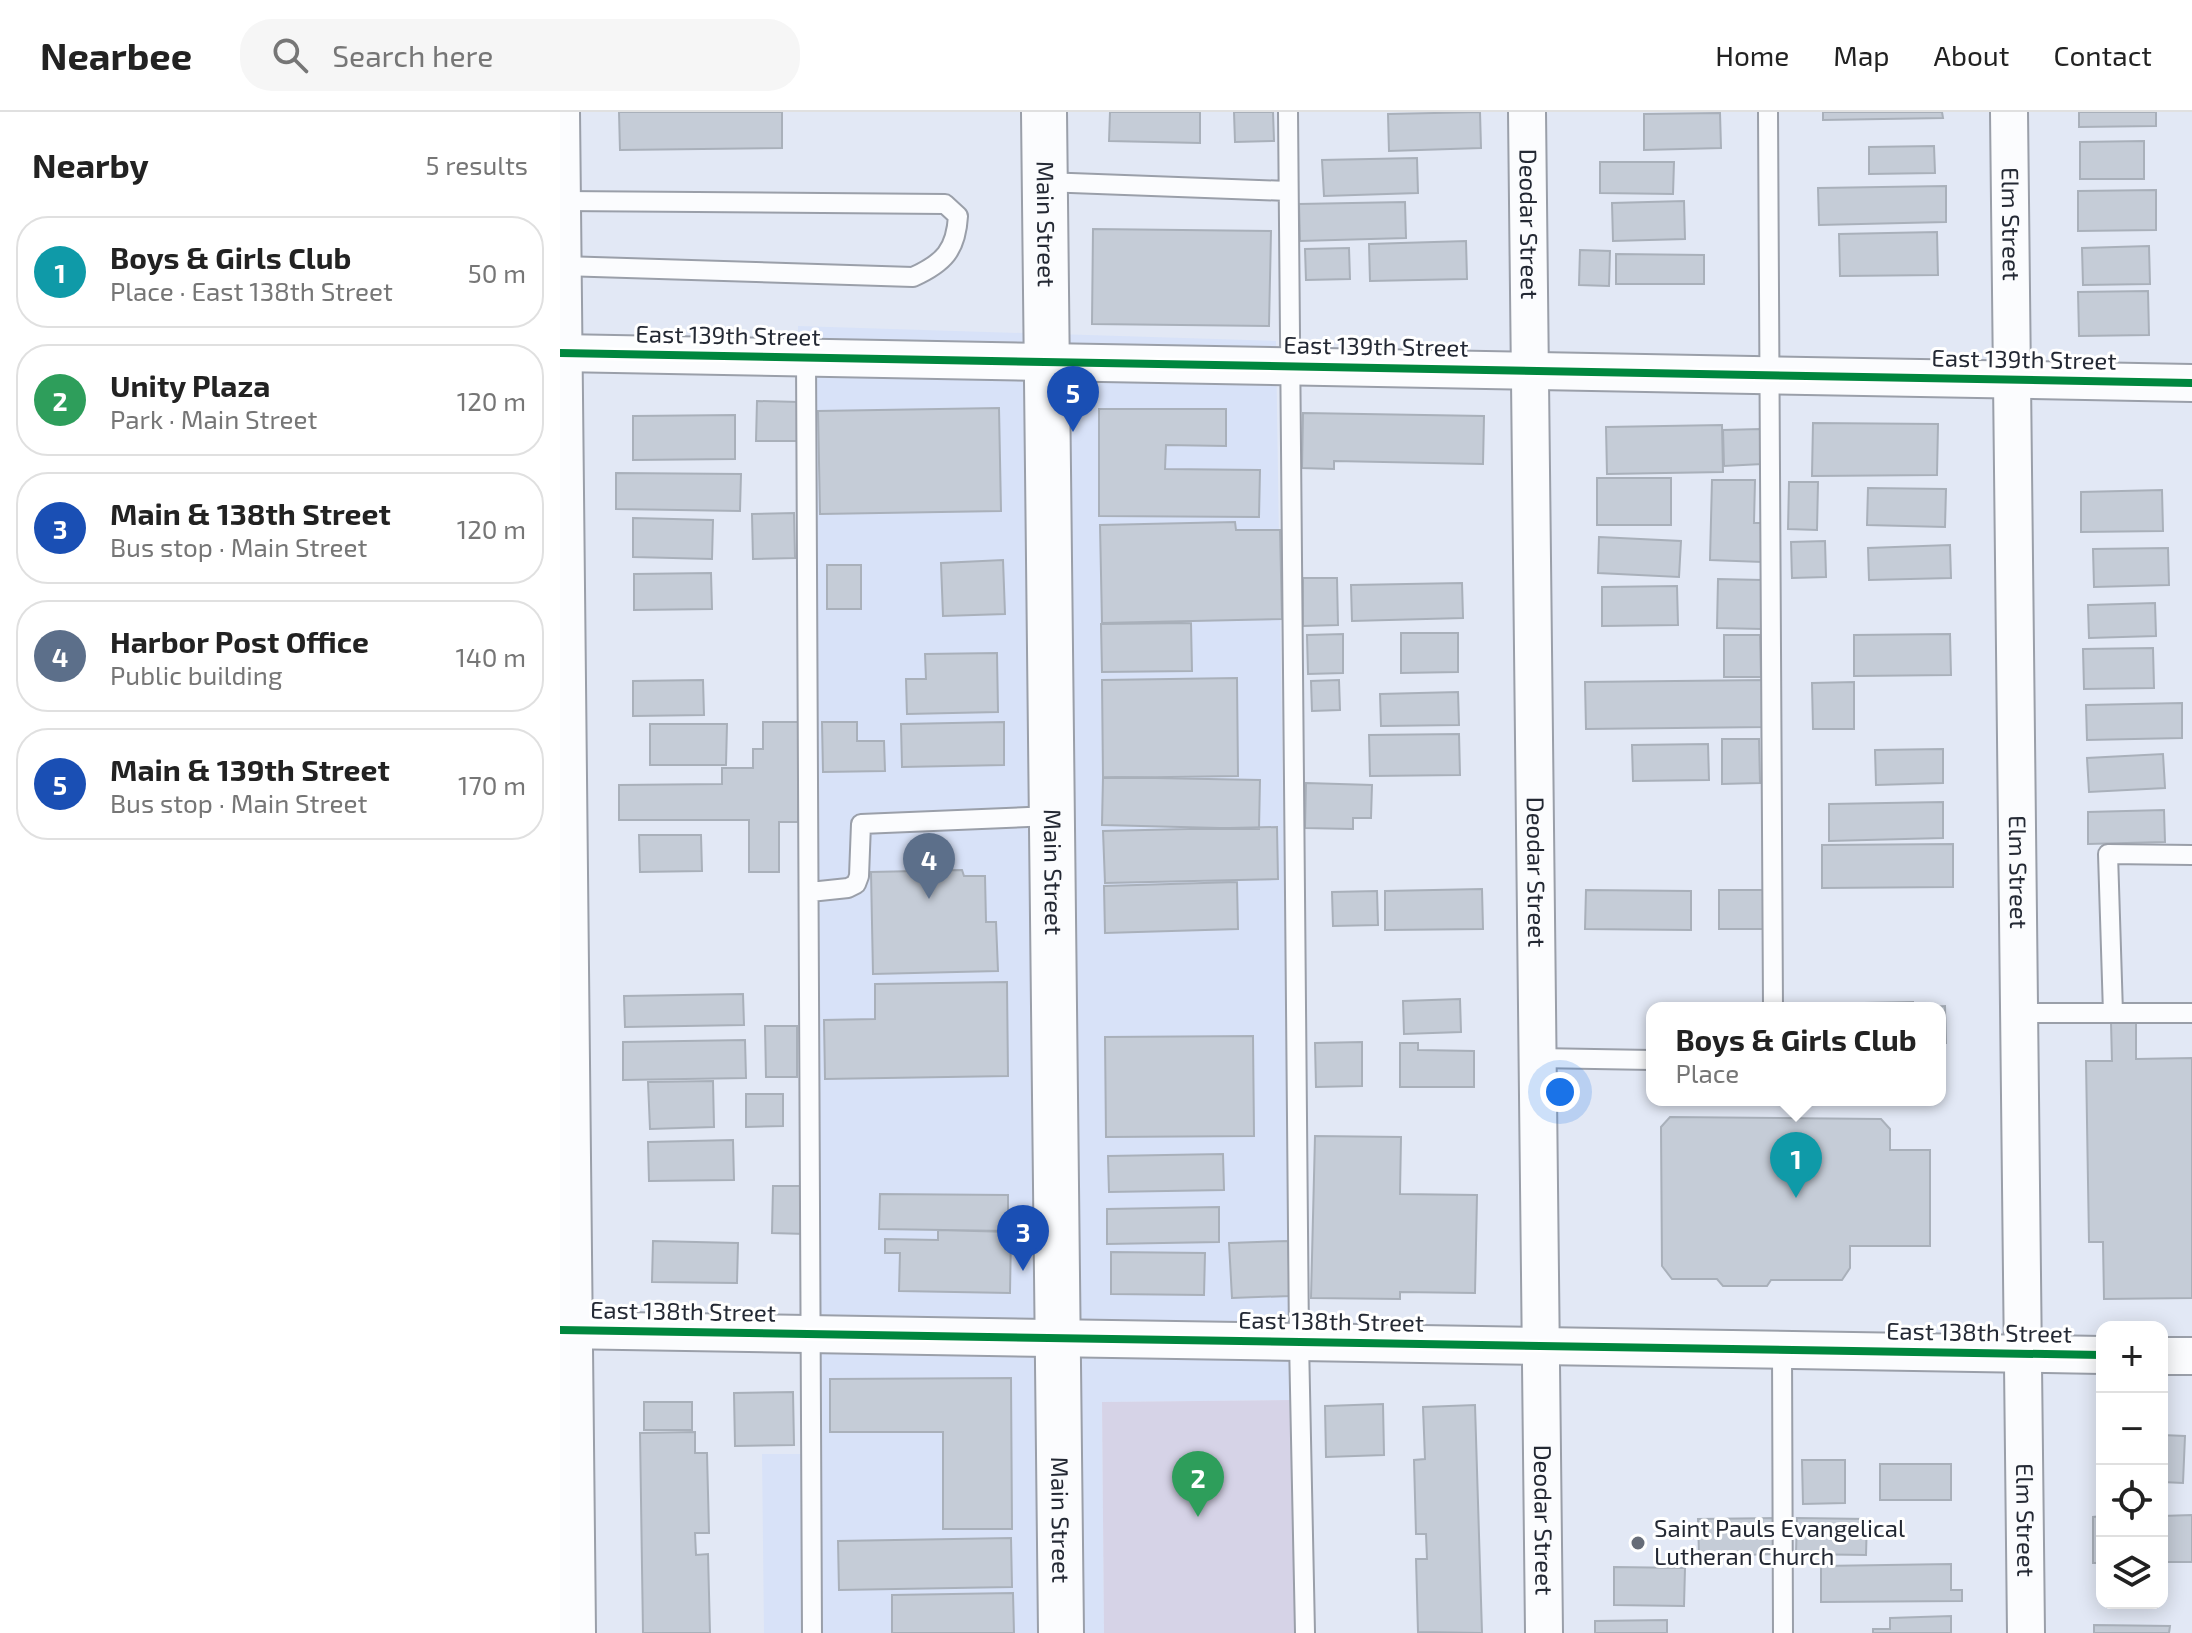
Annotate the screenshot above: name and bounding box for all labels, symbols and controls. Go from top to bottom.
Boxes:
search box [240,19,800,91]
text: Nearbee [40,32,192,78]
icon: search [268,33,312,77]
text: Search here [332,37,493,73]
text: Home [1715,38,1789,72]
text: Map [1833,38,1890,72]
text: About [1934,38,2009,72]
text: Contact [2053,38,2152,72]
text: Nearby [32,144,149,185]
street label: Deodar Street [1514,148,1545,299]
text: 5 results [426,149,528,180]
street label: Main Street [1032,161,1062,287]
street label: Elm Street [1997,167,2027,281]
text: Boys & Girls Club [110,239,351,275]
text: 1 [54,257,66,288]
text: 50 m [468,257,526,288]
text: Place · East 138th Street [110,275,393,306]
street label: East 139th Street [635,318,821,351]
street label: East 139th Street [1283,329,1469,362]
street label: East 139th Street [1931,342,2117,375]
pin: 5 [1047,366,1099,432]
text: Unity Plaza [110,367,270,403]
text: 2 [52,385,68,416]
text: 120 m [457,385,526,416]
text: Park · Main Street [110,403,317,434]
text: Main & 138th Street [110,495,391,531]
text: 3 [53,513,67,544]
text: 120 m [457,513,526,544]
text: Bus stop · Main Street [110,531,367,562]
text: Harbor Post Office [110,623,369,659]
text: 4 [52,641,68,672]
text: 140 m [455,641,526,672]
text: Public building [110,659,282,690]
text: Main & 139th Street [110,751,390,787]
text: 5 [53,769,67,800]
text: 170 m [458,769,526,800]
text: Bus stop · Main Street [110,787,367,818]
street label: Deodar Street [1522,796,1552,947]
street label: Main Street [1039,809,1069,935]
street label: Elm Street [2004,815,2034,929]
pin: 4 [903,833,955,899]
popup [1646,1002,1946,1106]
text: Boys & Girls Club [1675,1021,1917,1057]
text: Place [1675,1057,1739,1088]
your location [1540,1072,1580,1112]
pin: 1 [1770,1132,1822,1198]
pin: 3 [997,1205,1049,1271]
street label: East 138th Street [590,1294,776,1327]
street label: East 138th Street [1238,1304,1424,1337]
street label: East 138th Street [1886,1315,2072,1348]
map controls [2096,1321,2168,1609]
button: + [2096,1321,2168,1393]
button: − [2096,1393,2168,1465]
street label: Deodar Street [1529,1444,1560,1595]
pin: 2 [1172,1451,1224,1517]
street label: Main Street [1046,1457,1076,1583]
street label: Elm Street [2011,1463,2041,1577]
button: locate [2096,1465,2168,1537]
place label: Saint Pauls Evangelical Lutheran Church [1654,1513,1905,1570]
marker: Saint Pauls Evangelical Lutheran Church [1629,1534,1647,1552]
button: layers [2096,1537,2168,1609]

